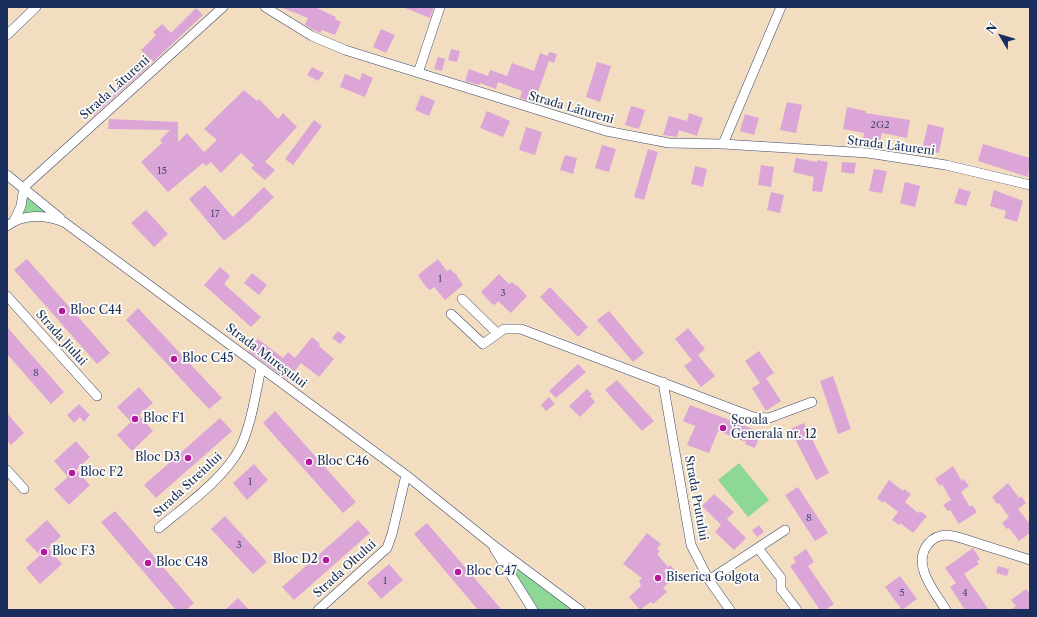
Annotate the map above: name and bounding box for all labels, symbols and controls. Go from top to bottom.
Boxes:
north arrow [981,16,1021,56]
text: N [983,21,1000,37]
street label: Strada Lătureni [77,53,153,123]
street label: Strada Lătureni [527,89,615,127]
house number: 2G2 [870,119,890,131]
street label: Strada Lătureni [846,133,936,159]
house number: 15 [157,165,167,177]
house number: 17 [210,208,220,220]
house number: 1 [438,273,442,285]
house number: 3 [500,287,506,299]
place label: Bloc C44 [70,304,122,318]
marker: Bloc C44 [57,306,67,316]
street label: Strada Jiului [32,307,90,369]
street label: Strada Mureșului [223,321,309,391]
place label: Bloc C45 [182,352,233,366]
marker: Bloc C45 [169,354,179,364]
house number: 8 [33,367,39,379]
place label: Bloc F1 [143,412,185,426]
marker: Bloc F1 [130,414,140,424]
place label: Școala Generală nr. 12 [731,414,817,442]
marker: Școala Generală nr. 12 [718,423,728,433]
street label: Strada Streiului [151,450,225,520]
place label: Bloc D3 [135,451,180,465]
marker: Bloc D3 [183,453,193,463]
street label: Strada Prutului [681,454,711,542]
place label: Bloc C46 [317,455,369,469]
marker: Bloc C46 [304,457,314,467]
place label: Bloc F2 [80,466,123,480]
marker: Bloc F2 [67,468,77,478]
house number: 1 [248,476,252,488]
house number: 8 [806,512,812,524]
street label: Strada Oltului [311,537,379,601]
house number: 3 [236,539,242,551]
place label: Bloc F3 [52,545,95,559]
marker: Bloc F3 [39,547,49,557]
place label: Bloc D2 [273,553,318,567]
marker: Bloc D2 [321,555,331,565]
place label: Bloc C48 [156,556,208,570]
marker: Bloc C48 [143,558,153,568]
place label: Bloc C47 [466,565,517,579]
marker: Bloc C47 [453,567,463,577]
place label: Biserica Golgota [666,571,759,585]
marker: Biserica Golgota [653,573,663,583]
house number: 1 [383,575,387,587]
house number: 5 [899,587,905,599]
house number: 4 [962,587,968,599]

